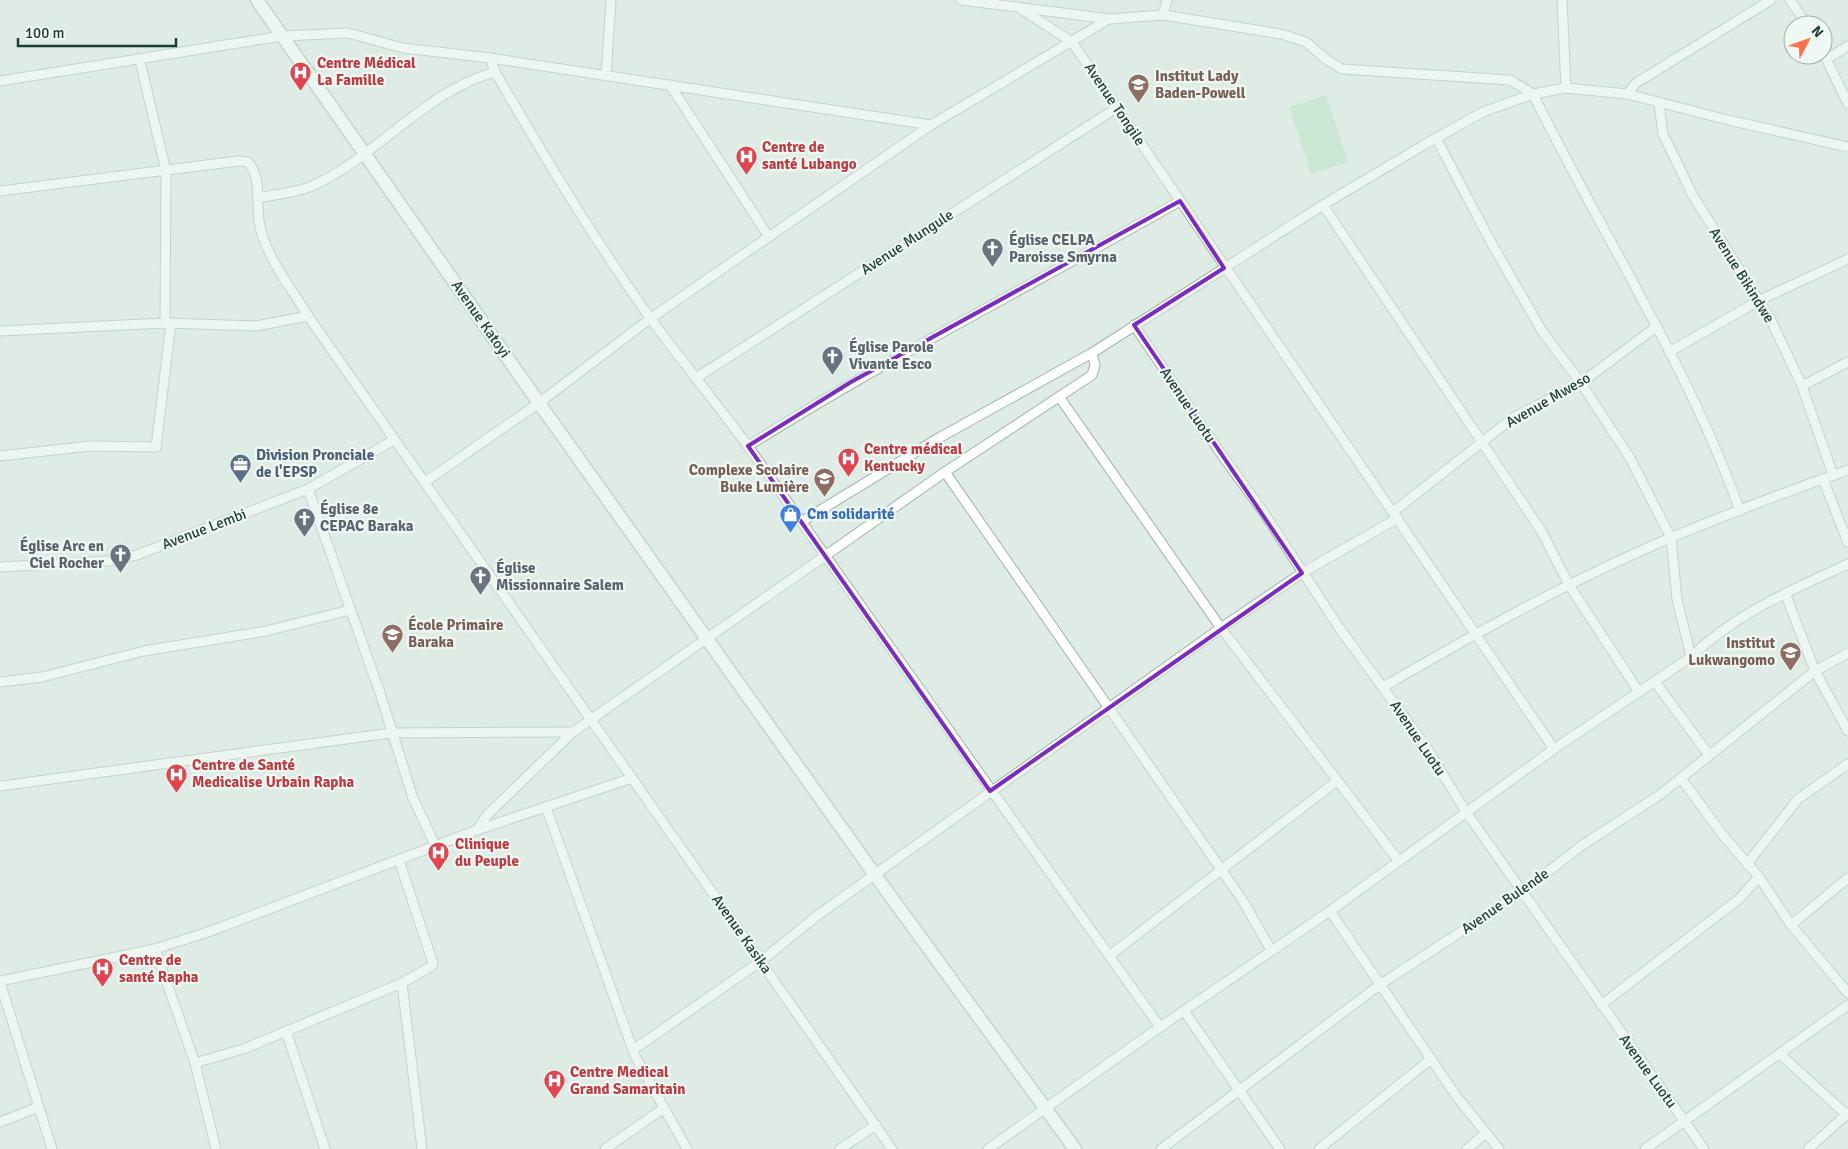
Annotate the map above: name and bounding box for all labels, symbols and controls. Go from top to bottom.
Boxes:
scale bar [18,15,175,47]
north arrow [1783,15,1833,65]
text: N [1808,23,1827,41]
text: 100 m [25,24,65,42]
place label: Centre Médical La Famille [317,54,416,89]
street label: Avenue Tongile [1081,59,1149,149]
hospital icon: Centre Médical La Famille [289,60,313,91]
place label: Institut Lady Baden-Powell [1155,67,1246,102]
school or university icon: Institut Lady Baden-Powell [1127,73,1151,104]
place label: Centre de santé Lubango [762,138,857,173]
hospital icon: Centre de santé Lubango [734,144,758,175]
street label: Avenue Mungule [857,205,957,279]
street label: Avenue Bikindwe [1705,224,1779,326]
place label: Église CELPA Paroisse Smyrna [1009,230,1117,266]
church icon: Église CELPA Paroisse Smyrna [981,237,1005,268]
street label: Avenue Katoyi [448,277,514,361]
place label: Église Parole Vivante Esco [849,337,934,373]
church icon: Église Parole Vivante Esco [821,344,845,375]
street label: Avenue Luotu [1156,364,1220,446]
street label: Avenue Mweso [1502,368,1594,432]
place label: Centre médical Kentucky [864,440,963,475]
place label: Division Pronciale de l'EPSP [256,446,374,481]
hospital icon: Centre médical Kentucky [836,446,860,477]
office icon: Division Pronciale de l'EPSP [228,452,252,483]
place label: Complexe Scolaire Buke Lumière [689,461,809,496]
school or university icon: Complexe Scolaire Buke Lumière [813,467,837,498]
place label: Église 8e CEPAC Baraka [320,499,414,535]
shop icon: Cm solidarité [779,502,803,533]
street label: Avenue Lembi [159,505,249,553]
place label: Cm solidarité [807,505,894,523]
church icon: Église 8e CEPAC Baraka [292,506,316,537]
place label: Église Arc en Ciel Rocher [20,536,104,572]
church icon: Église Arc en Ciel Rocher [108,543,132,574]
place label: Église Missionnaire Salem [496,558,624,594]
church icon: Église Missionnaire Salem [468,565,492,596]
place label: École Primaire Baraka [408,615,503,651]
school or university icon: École Primaire Baraka [380,622,404,653]
place label: Institut Lukwangomo [1688,634,1775,669]
school or university icon: Institut Lukwangomo [1779,640,1803,671]
street label: Avenue Luotu [1386,697,1450,779]
place label: Centre de Santé Medicalise Urbain Rapha [192,756,355,791]
hospital icon: Centre de Santé Medicalise Urbain Rapha [164,762,188,793]
place label: Clinique du Peuple [455,835,519,870]
hospital icon: Clinique du Peuple [427,841,451,872]
street label: Avenue Bulende [1458,864,1552,938]
street label: Avenue Kasika [708,891,776,977]
place label: Centre de santé Rapha [119,951,199,986]
hospital icon: Centre de santé Rapha [91,957,115,988]
street label: Avenue Luotu [1615,1031,1681,1111]
place label: Centre Medical Grand Samaritain [570,1063,685,1098]
hospital icon: Centre Medical Grand Samaritain [542,1069,566,1100]

